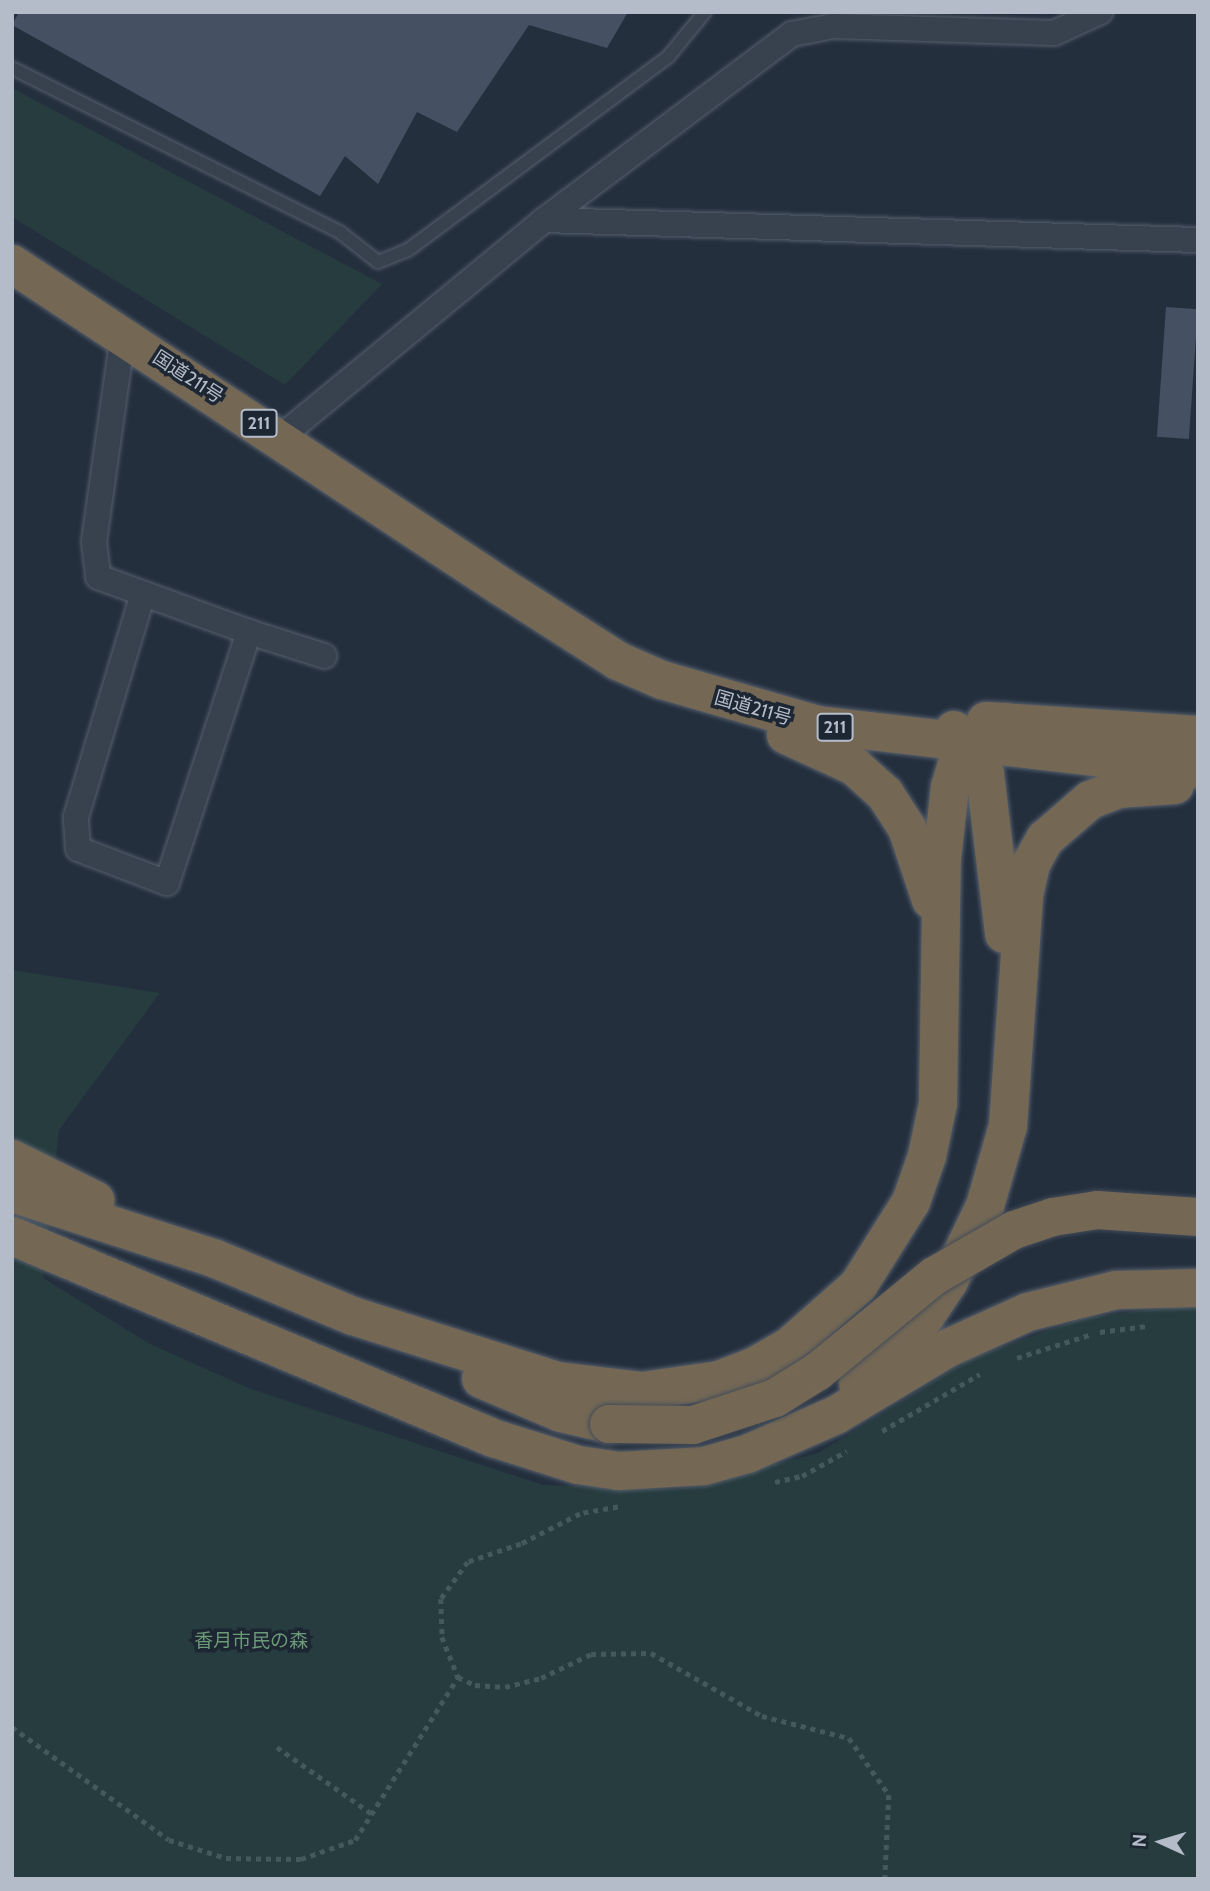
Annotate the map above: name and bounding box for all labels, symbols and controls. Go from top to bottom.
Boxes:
street label: 国道211号 [149,346,227,408]
road number: 211 [240,408,278,438]
street label: 国道211号 [712,686,794,730]
road number: 211 [816,712,854,742]
park label: 香月市民の森 [194,1630,308,1652]
north arrow [1126,1807,1196,1877]
text: N [1128,1833,1151,1848]

